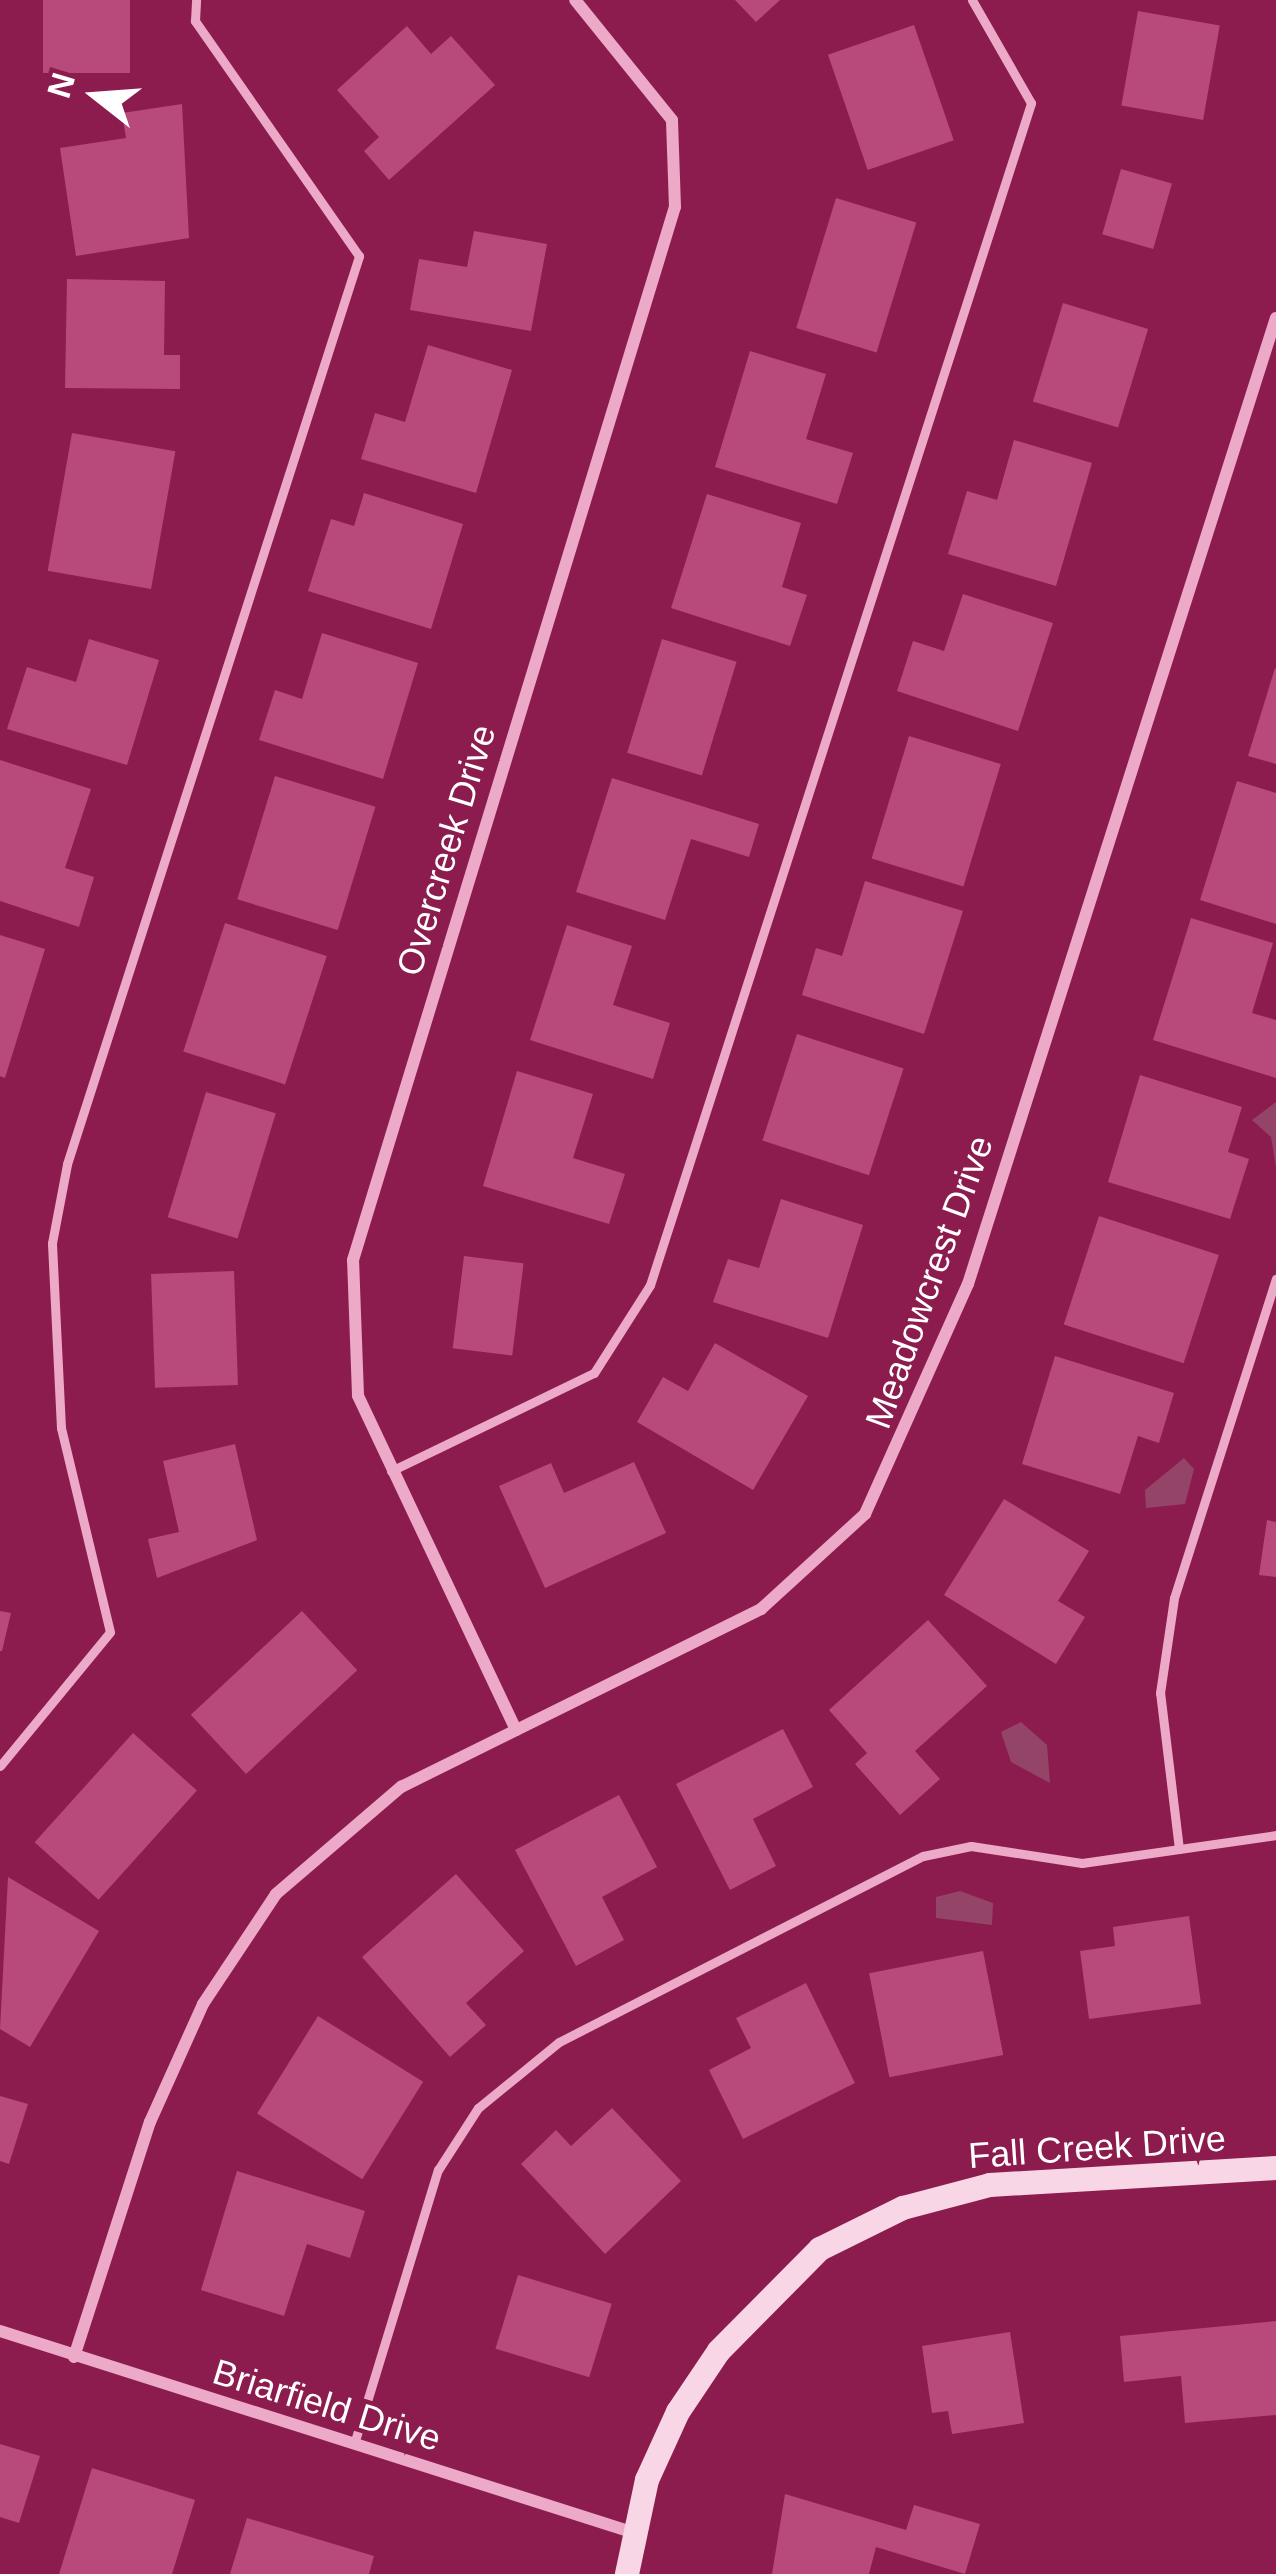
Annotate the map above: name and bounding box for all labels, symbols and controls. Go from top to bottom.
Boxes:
north arrow [36,36,156,156]
text: N [40,69,82,102]
street label: Overcreek Drive [387,719,505,981]
street label: Meadowcrest Drive [856,1130,1002,1434]
street label: Fall Creek Drive [967,2116,1227,2178]
street label: Briarfield Drive [208,2350,446,2460]

